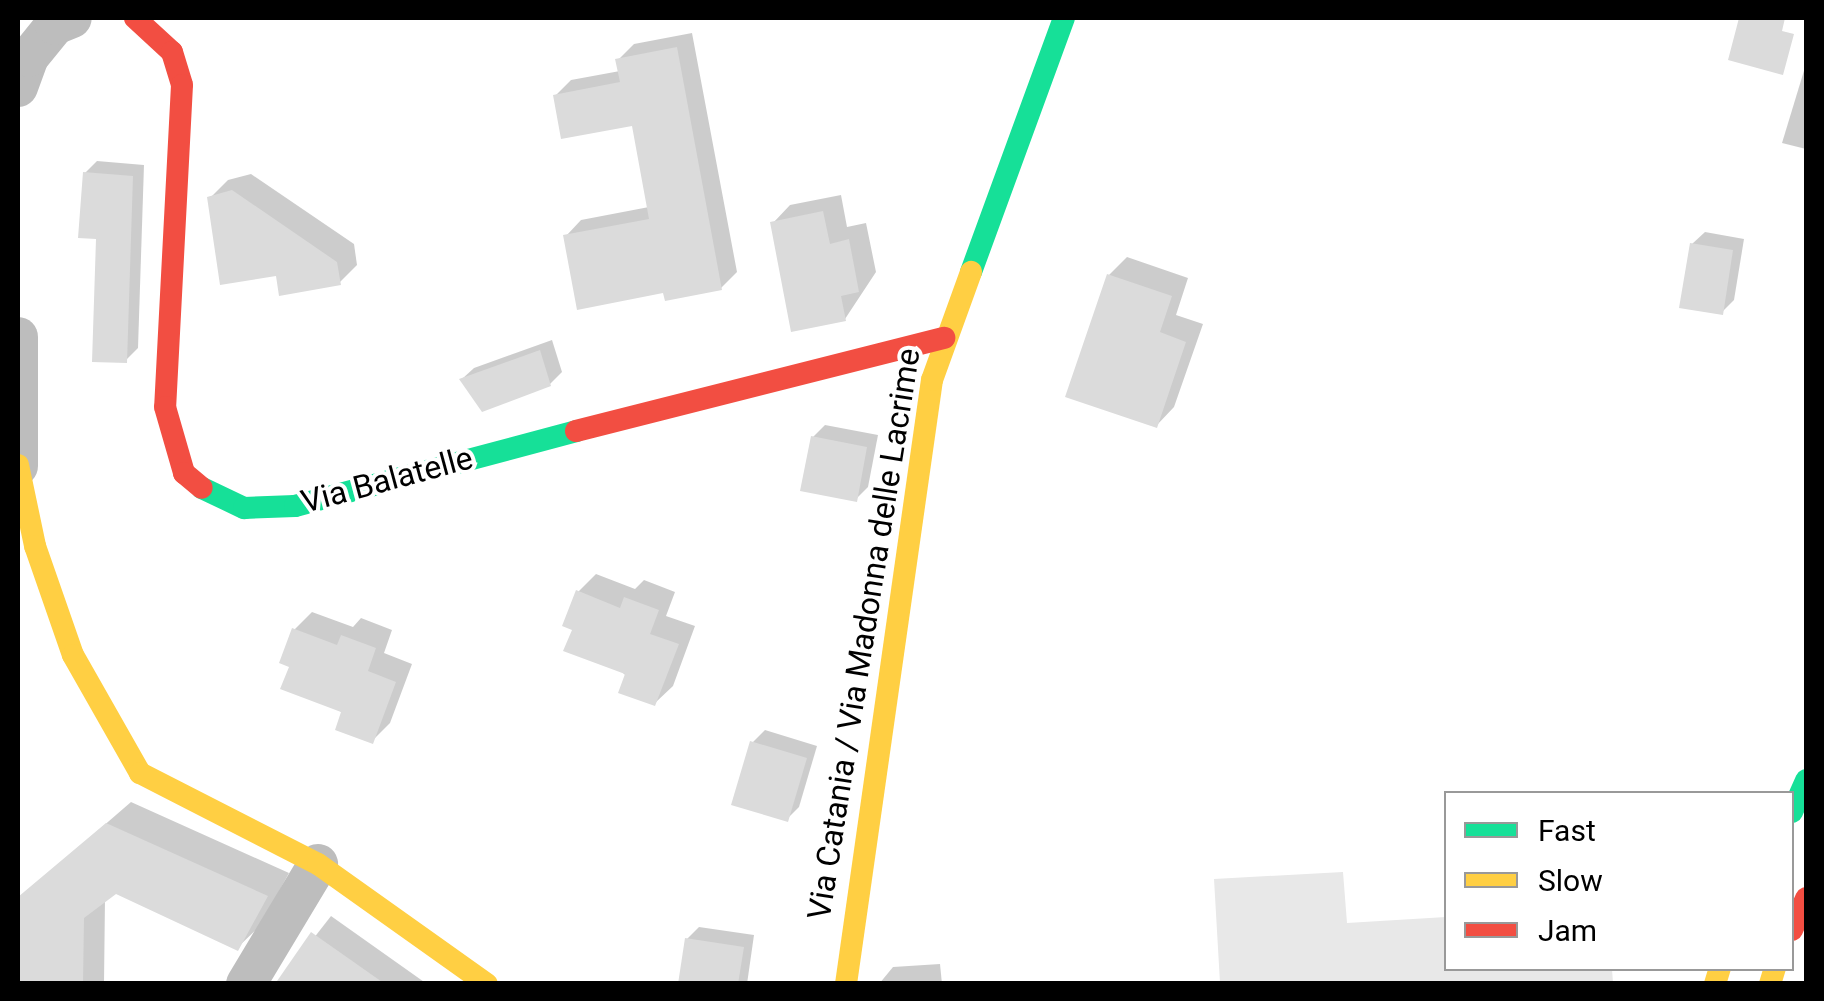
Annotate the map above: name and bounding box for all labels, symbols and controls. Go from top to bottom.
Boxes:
street label: Via Catania / Via Madonna delle Lacrime [800,346,928,922]
street label: Via Balatelle [297,439,477,521]
legend [1444,791,1794,971]
text: Fast [1538,813,1596,848]
text: Slow [1538,863,1603,898]
text: Jam [1538,913,1597,948]

